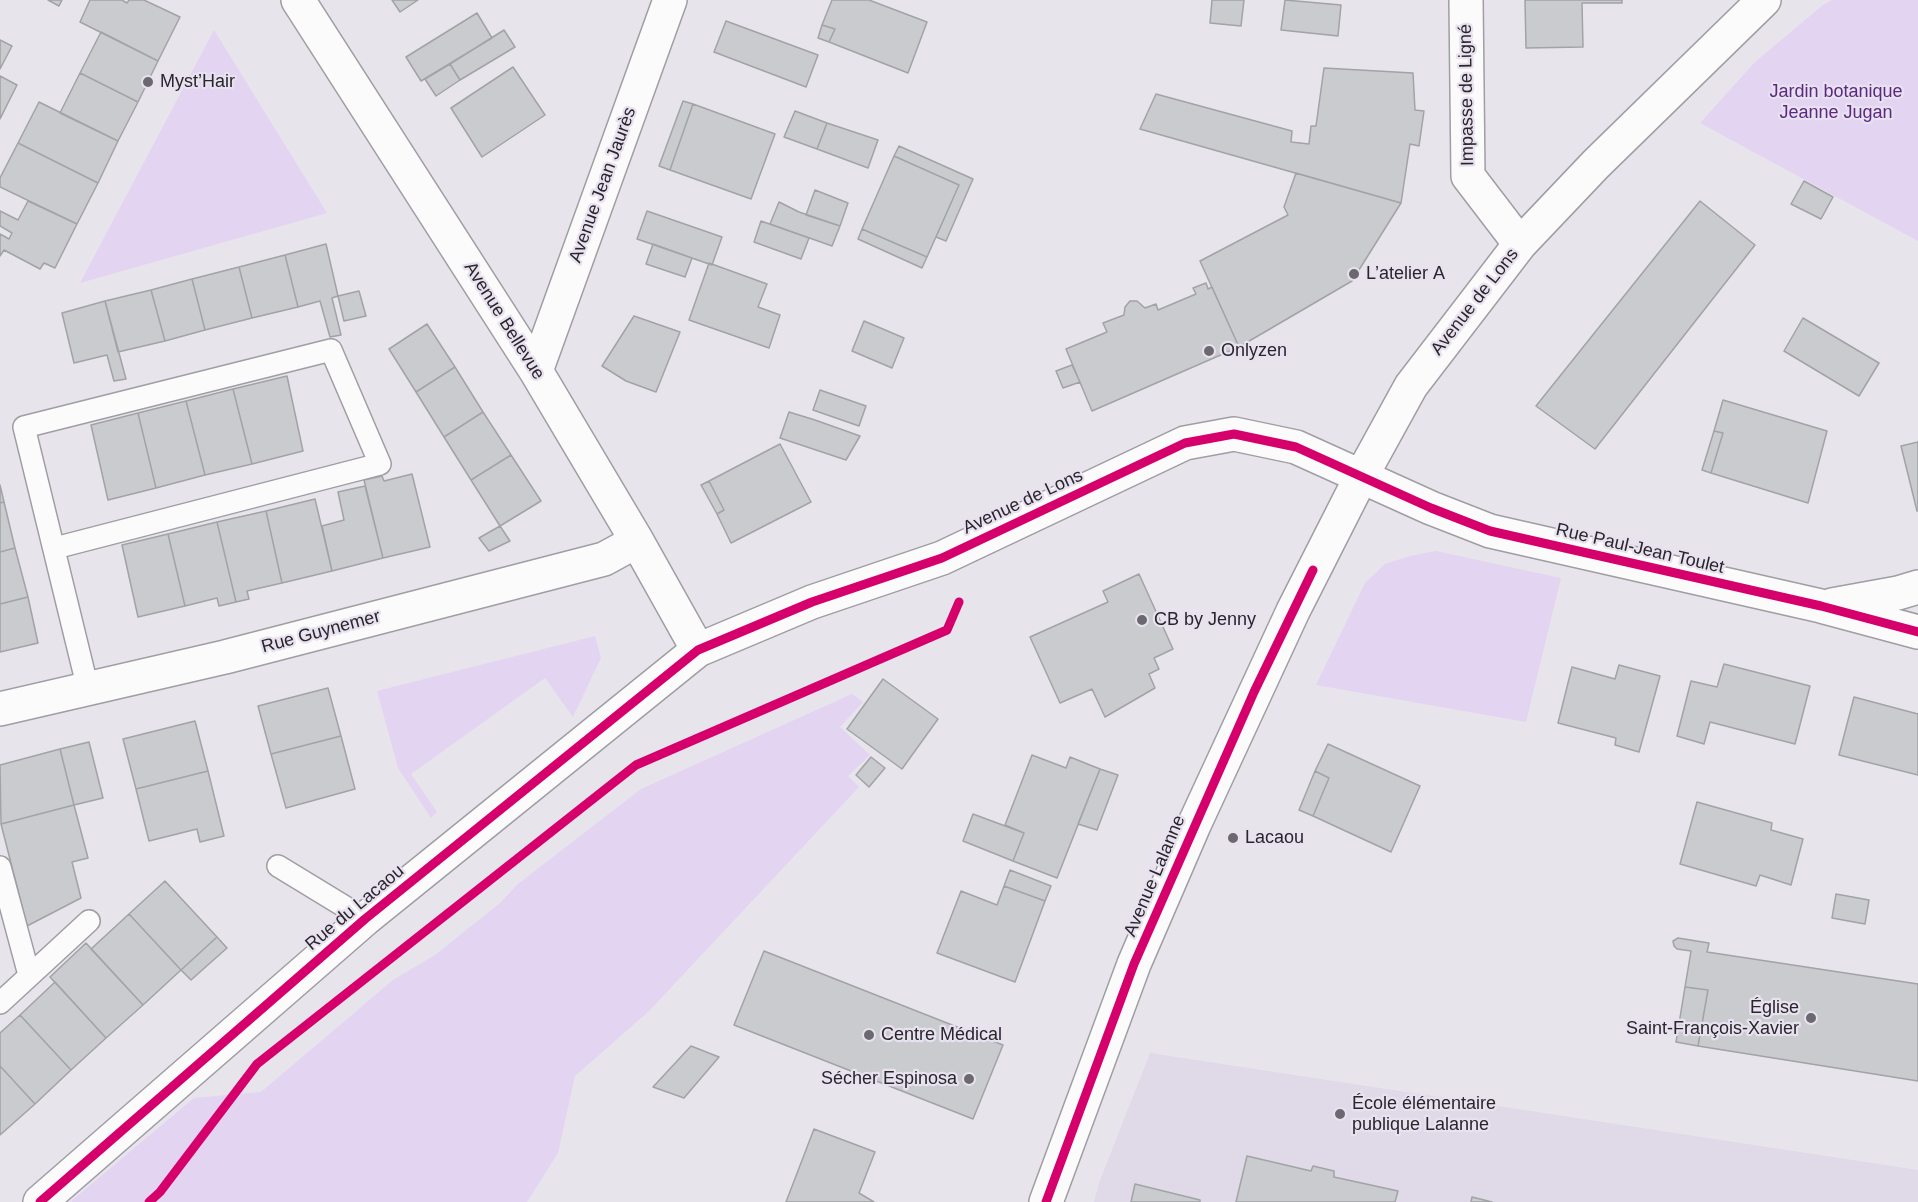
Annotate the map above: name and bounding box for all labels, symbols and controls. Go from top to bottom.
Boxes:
street label: Impasse de Ligné [1455,24,1479,166]
place label: Myst’Hair [160,71,235,93]
marker: Myst’Hair [141,75,155,89]
park label: Jardin botanique Jeanne Jugan [1769,81,1903,124]
street label: Avenue Jean Jaurès [565,104,641,266]
street label: Avenue de Lons [1427,244,1523,360]
street label: Avenue Bellevue [459,258,549,384]
place label: L’atelier A [1366,263,1445,285]
marker: L’atelier A [1347,267,1361,281]
place label: Onlyzen [1221,340,1287,362]
marker: Onlyzen [1202,344,1216,358]
street label: Avenue de Lons [960,465,1086,539]
street label: Rue Paul-Jean Toulet [1554,519,1726,579]
street label: Rue Guynemer [259,606,383,658]
place label: CB by Jenny [1154,609,1256,631]
marker: CB by Jenny [1135,613,1149,627]
street label: Avenue Lalanne [1120,812,1190,940]
place label: Lacaou [1245,827,1304,849]
marker: Lacaou [1226,831,1240,845]
street label: Rue du Lacaou [301,860,409,956]
place label: Église Saint-François-Xavier [1626,997,1799,1040]
marker: Église Saint-François-Xavier [1804,1011,1818,1025]
place label: Centre Médical [881,1024,1002,1046]
marker: Centre Médical [862,1028,876,1042]
place label: Sécher Espinosa [821,1068,957,1090]
marker: Sécher Espinosa [962,1072,976,1086]
place label: École élémentaire publique Lalanne [1352,1093,1496,1136]
marker: École élémentaire publique Lalanne [1333,1107,1347,1121]

